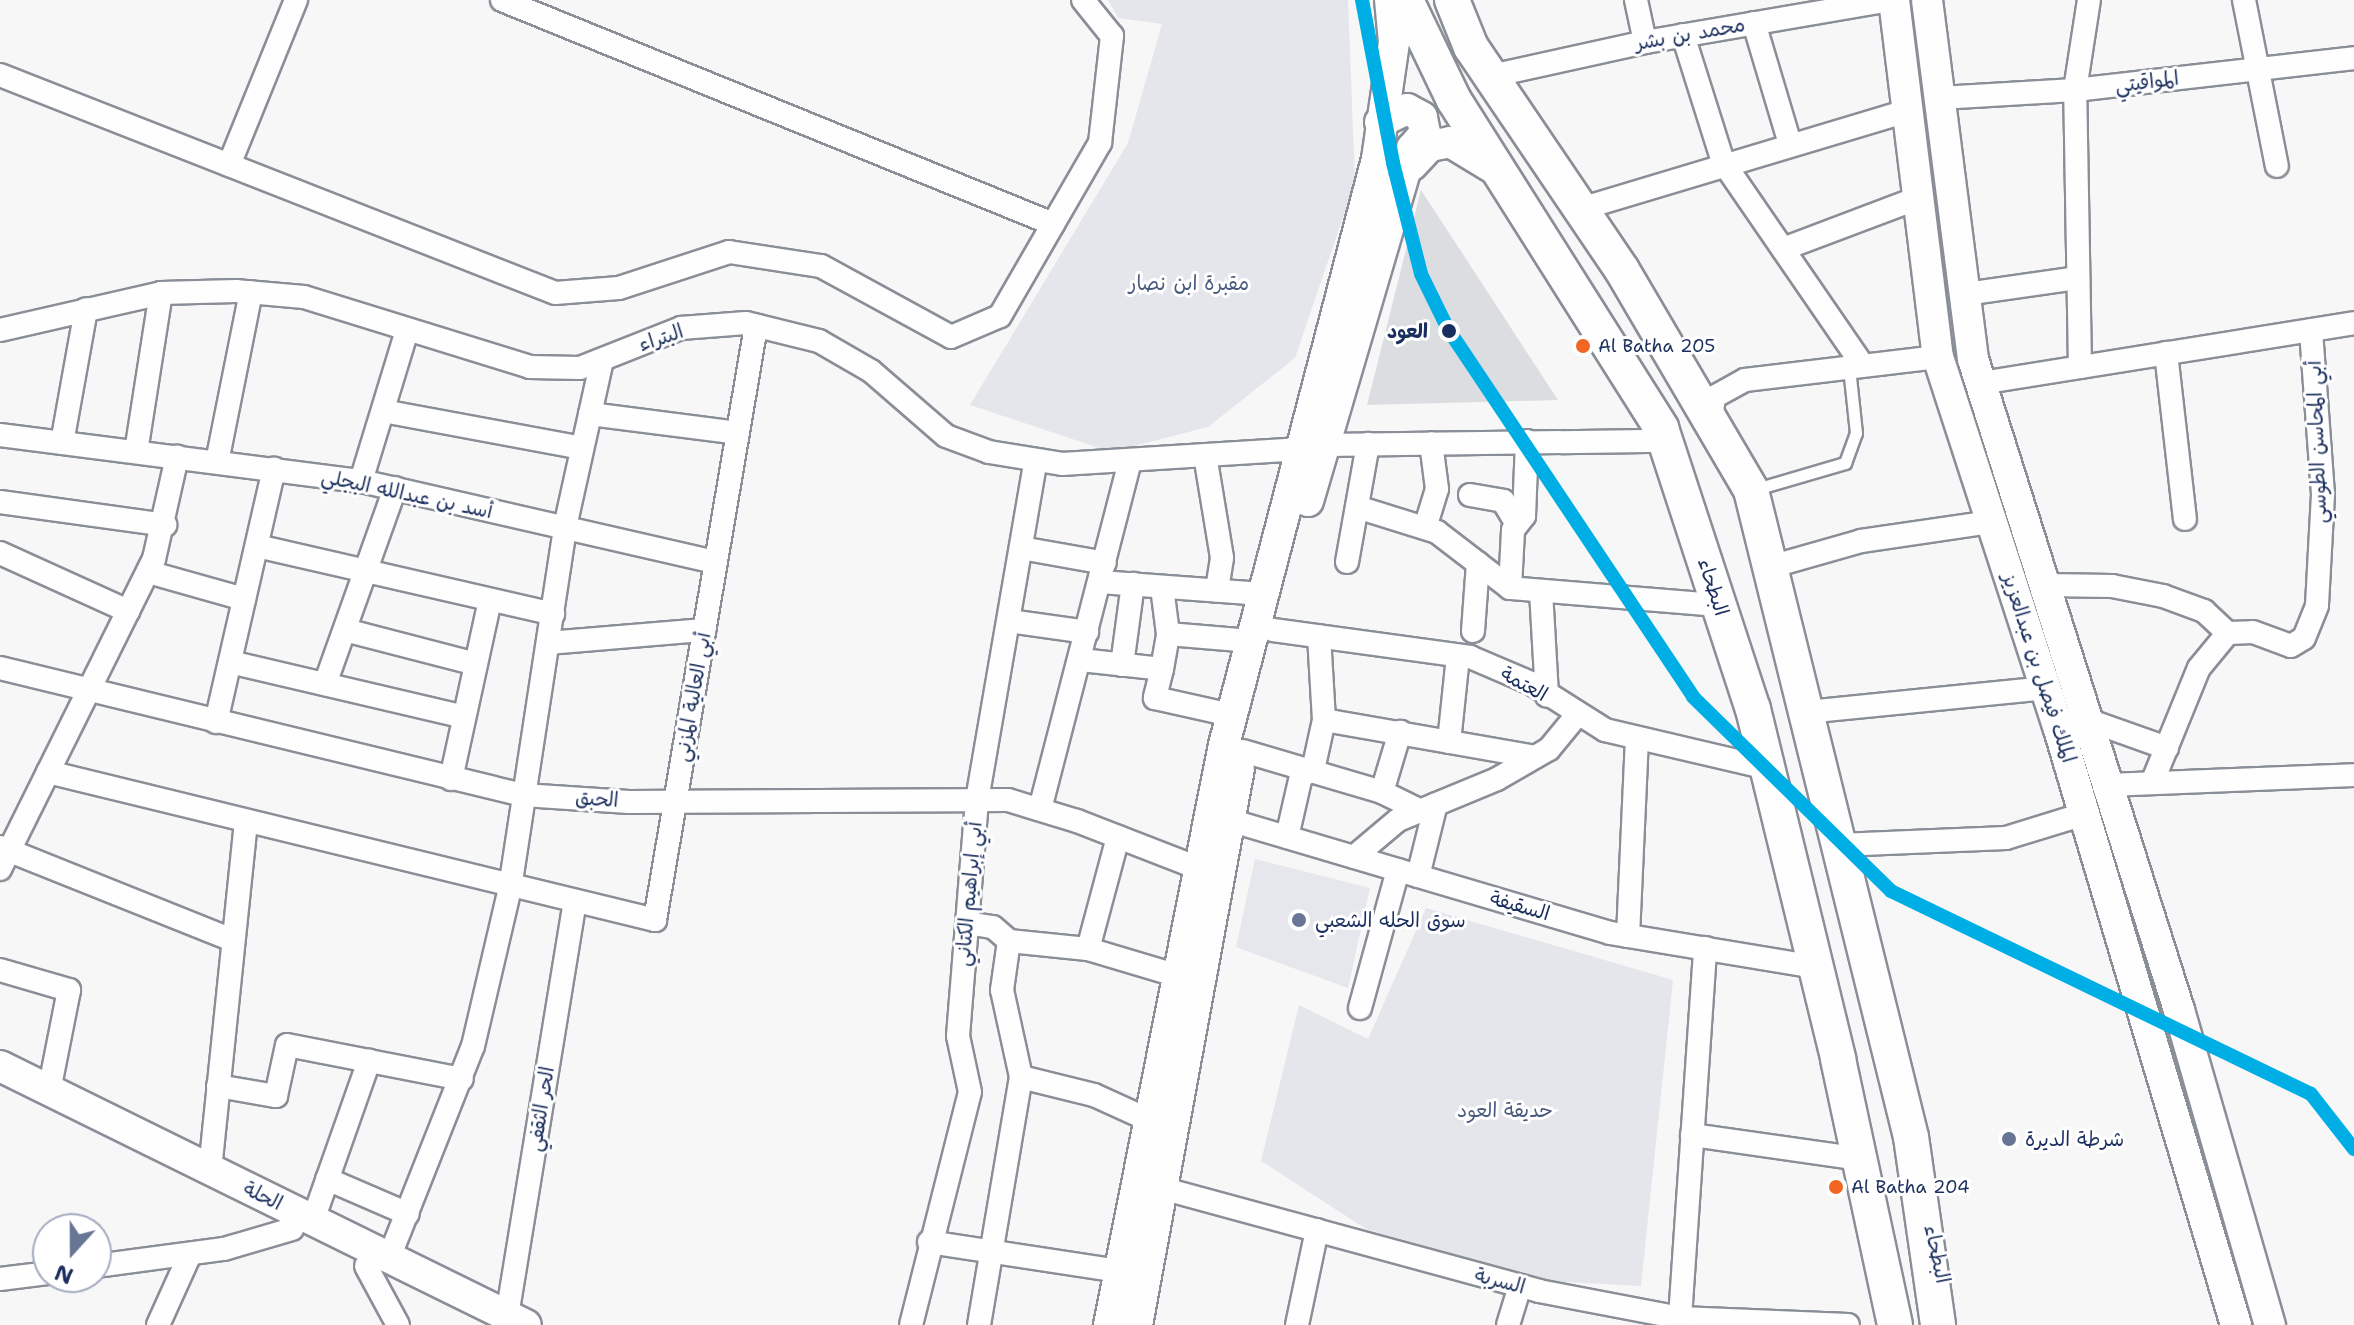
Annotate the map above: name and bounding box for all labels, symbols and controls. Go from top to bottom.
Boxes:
street label: محمد بن بشر [1633,12,1747,56]
street label: المواقيتي [2114,66,2180,98]
park label: مقبرة ابن نصار [1129,271,1249,295]
marker: العود [1435,317,1463,345]
street label: البتراء [635,319,687,357]
place label: العود [1387,319,1428,343]
place label: Al Batha 205 [1598,335,1715,357]
marker: Al Batha 205 [1575,338,1591,354]
street label: أبي المحاسن الطوسي [2302,360,2332,524]
street label: أسد بن عبدالله البجلي [319,464,495,524]
street label: البطحاء [1692,555,1734,619]
street label: الملك فيصل بن عبدالعزيز [1997,570,2081,766]
street label: أبي العالية المزني [670,630,716,764]
street label: العتمة [1496,661,1552,707]
street label: الحبق [575,786,619,812]
street label: أبي إبراهيم الكتاني [951,821,987,967]
street label: السقيفة [1487,886,1553,926]
place label: سوق الحله الشعبي [1315,908,1466,932]
marker: سوق الحله الشعبي [1290,911,1308,929]
street label: الحر الثقفي [522,1065,560,1153]
park label: حديقة العود [1457,1098,1553,1122]
place label: شرطة الديرة [2025,1127,2124,1151]
marker: شرطة الديرة [2000,1130,2018,1148]
street label: الحلة [240,1176,286,1216]
place label: Al Batha 204 [1851,1176,1970,1198]
marker: Al Batha 204 [1828,1179,1844,1195]
north arrow [32,1213,112,1293]
street label: البطحاء [1919,1222,1955,1286]
text: N [51,1257,77,1291]
street label: السربة [1472,1263,1528,1299]

